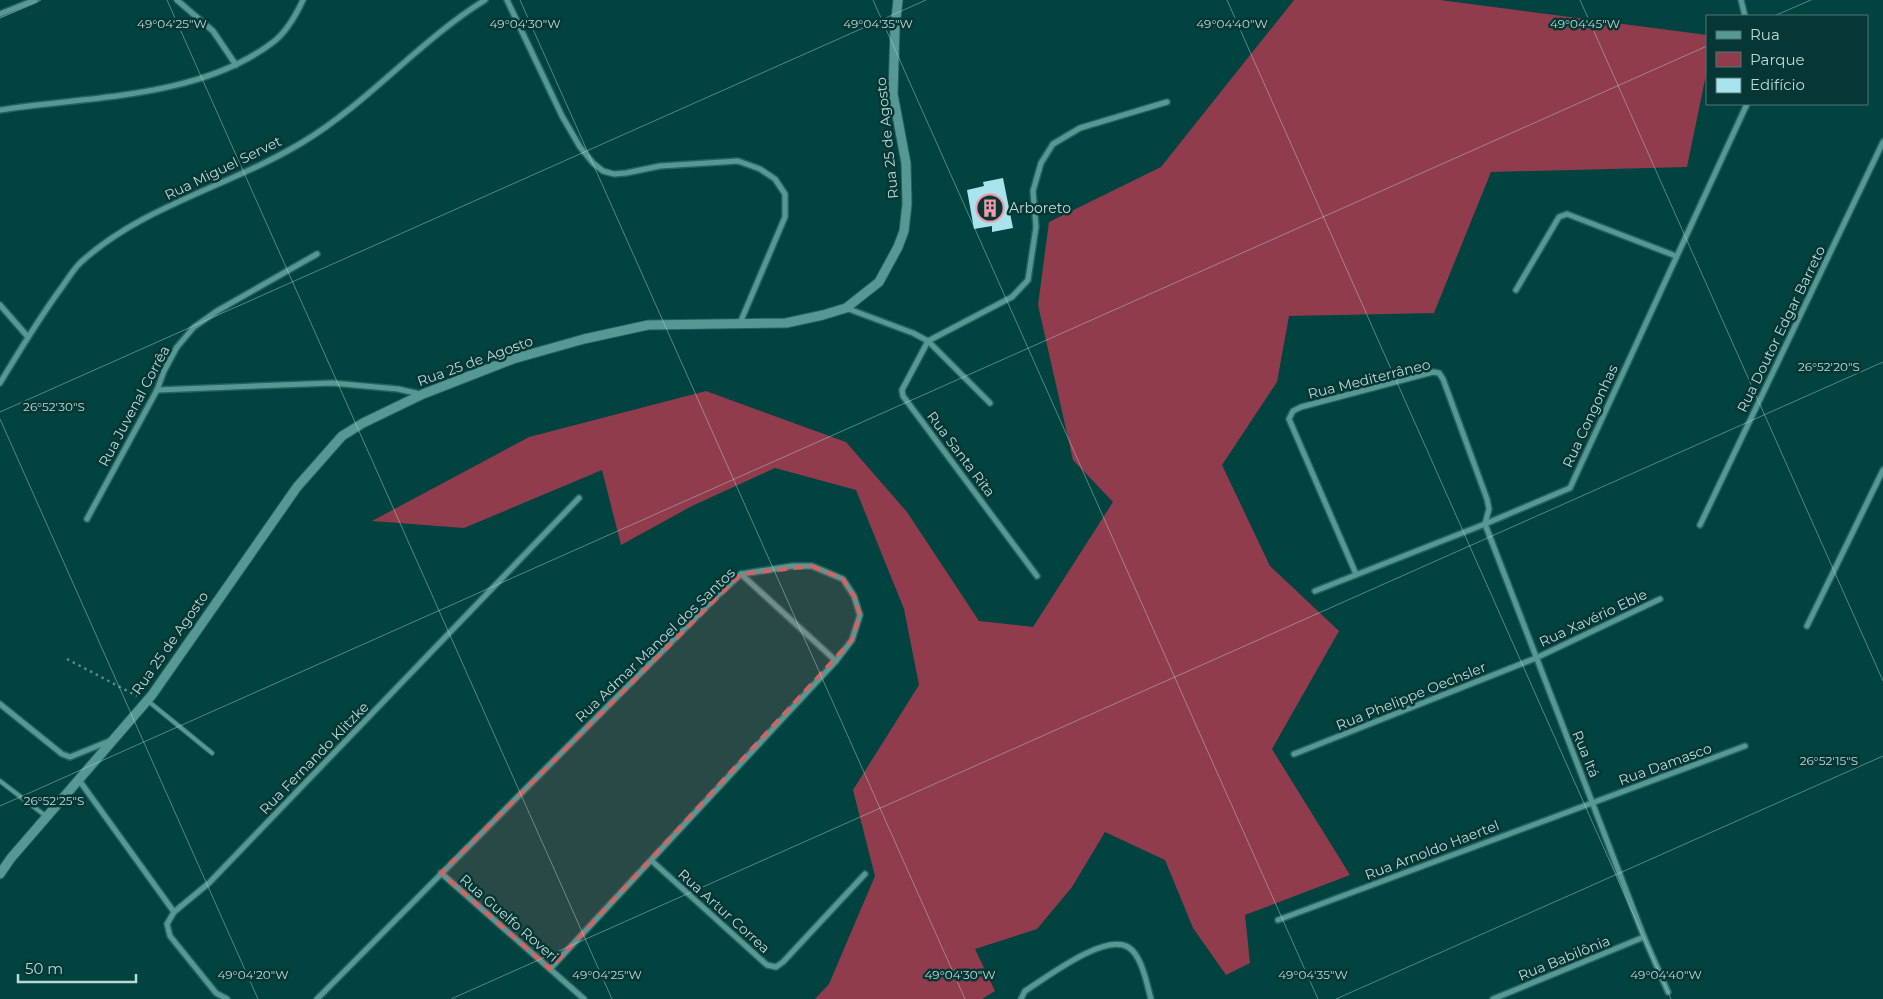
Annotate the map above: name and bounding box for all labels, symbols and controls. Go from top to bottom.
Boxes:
legend [1706,15,1868,105]
text: 49°04'25"W [137,16,207,31]
text: 49°04'30"W [490,16,561,31]
text: 49°04'35"W [843,16,913,31]
text: 49°04'40"W [1196,16,1268,31]
text: 49°04'45"W [1550,16,1620,31]
text: Rua [1750,25,1780,44]
text: Parque [1750,50,1805,69]
text: Edifício [1750,75,1805,94]
street label: Rua 25 de Agosto [872,76,902,200]
street label: Rua Miguel Servet [162,132,285,204]
building icon: Arboreto [975,193,1005,223]
place label: Arboreto [1009,199,1071,217]
street label: Rua Doutor Edgar Barreto [1733,243,1829,415]
street label: Rua 25 de Agosto [415,332,536,390]
street label: Rua Juvenal Corrêa [94,342,174,470]
street label: Rua Mediterrâneo [1306,355,1432,403]
text: 26°52'20"S [1798,359,1860,374]
street label: Rua Congonhas [1558,361,1622,470]
text: 26°52'30"S [23,399,85,414]
street label: Rua Santa Rita [923,408,999,500]
street label: Rua Admar Manoel dos Santos [571,564,739,726]
street label: Rua Xavério Eble [1536,585,1650,651]
street label: Rua 25 de Agosto [128,588,212,698]
street label: Rua Phelippe Oechsler [1333,658,1489,734]
street label: Rua Fernando Klitzke [255,698,373,818]
street label: Rua Itá [1568,728,1604,780]
street label: Rua Damasco [1616,739,1714,789]
text: 26°52'15"S [1800,753,1858,768]
text: 26°52'25"S [24,793,84,808]
street label: Rua Arnoldo Haertel [1362,816,1502,884]
street label: Rua Artur Correa [674,865,774,957]
street label: Rua Guelfo Roveri [456,870,562,966]
street label: Rua Babilônia [1515,931,1613,985]
scale bar [18,952,135,984]
text: 50 m [25,959,63,978]
text: 49°04'20"W [217,967,289,982]
text: 49°04'25"W [572,967,642,982]
text: 49°04'30"W [925,967,996,982]
text: 49°04'35"W [1278,967,1348,982]
text: 49°04'40"W [1630,967,1702,982]

